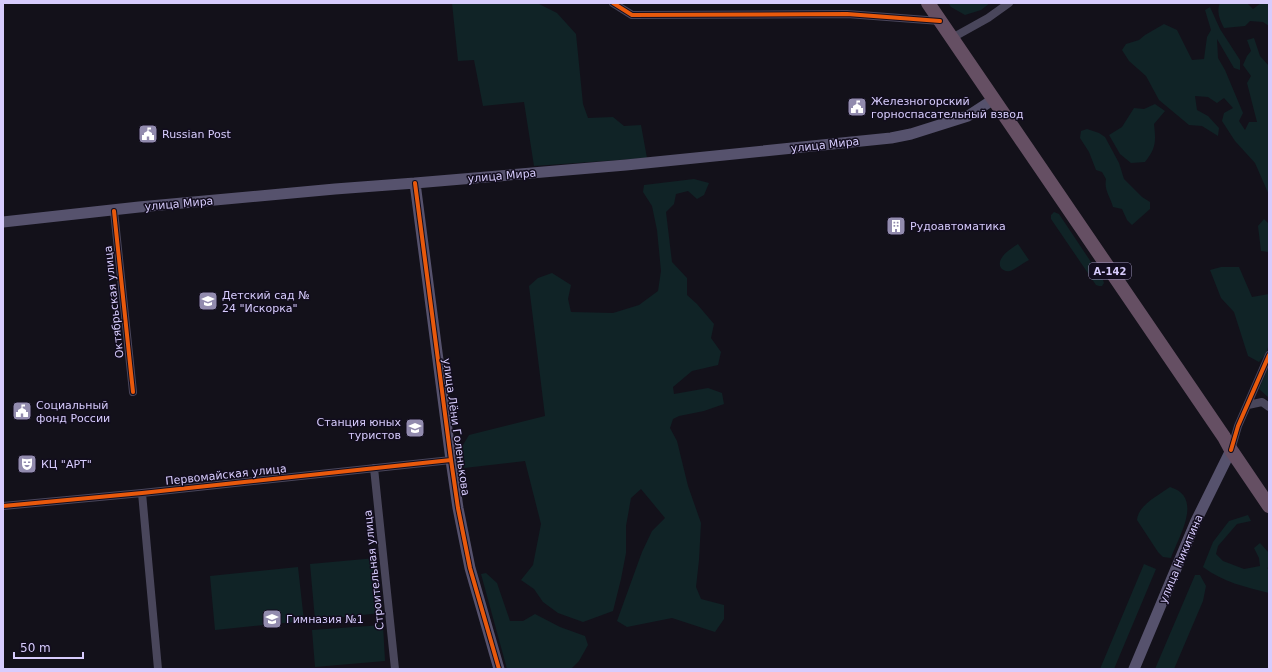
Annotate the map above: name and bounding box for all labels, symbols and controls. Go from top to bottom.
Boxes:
place label: Железногорский горноспасательный взвод [871,95,1024,121]
public building icon: Железногорский горноспасательный взвод [846,96,868,118]
public building icon: Russian Post [137,123,159,145]
place label: Russian Post [162,128,232,141]
street label: улица Мира [790,135,860,155]
street label: улица Мира [467,167,537,185]
street label: улица Мира [144,195,214,213]
building icon: Рудоавтоматика [885,215,907,237]
place label: Рудоавтоматика [910,220,1006,233]
street label: Октябрьская улица [102,245,126,359]
road number: А-142 [1089,263,1131,279]
place label: Детский сад № 24 "Искорка" [222,289,310,315]
school or university icon: Детский сад № 24 "Искорка" [197,290,219,312]
street label: улица Лёни Голенькова [440,357,472,497]
place label: Социальный фонд России [36,399,110,425]
public building icon: Социальный фонд России [11,400,33,422]
place label: Станция юных туристов [317,416,401,442]
school or university icon: Станция юных туристов [404,417,426,439]
theatre icon: КЦ "АРТ" [16,453,38,475]
place label: КЦ "АРТ" [41,458,92,471]
street label: Первомайская улица [165,462,287,488]
street label: Строительная улица [361,509,387,631]
street label: улица Никитина [1156,513,1206,605]
school or university icon: Гимназия №1 [261,608,283,630]
place label: Гимназия №1 [286,613,364,626]
scale bar [14,634,83,660]
text: 50 m [20,641,51,655]

